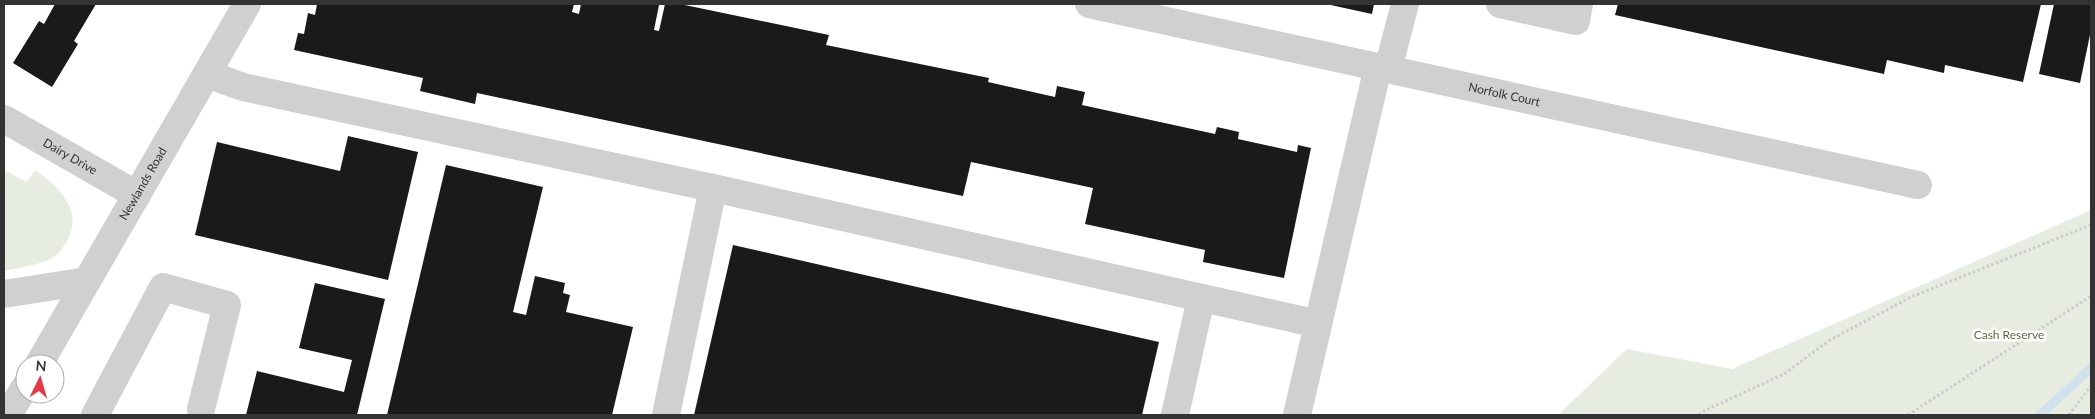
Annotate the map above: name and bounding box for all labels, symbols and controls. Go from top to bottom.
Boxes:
street label: Norfolk Court [1467,79,1542,109]
street label: Dairy Drive [41,135,100,178]
street label: Newlands Road [116,144,170,223]
park label: Cash Reserve [1974,327,2044,342]
north arrow [15,354,65,404]
text: N [35,357,47,374]

